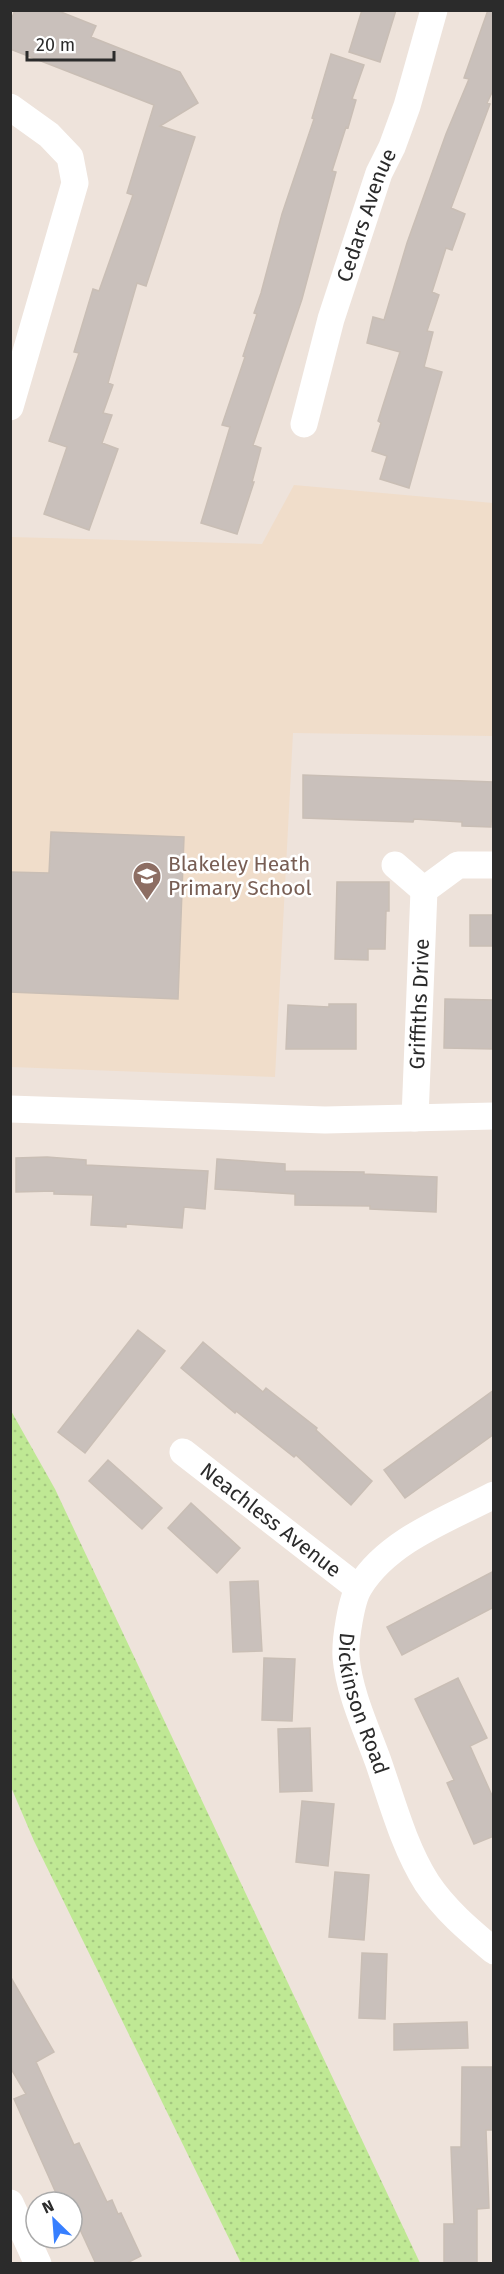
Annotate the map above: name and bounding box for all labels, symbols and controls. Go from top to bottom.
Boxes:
scale bar [27,24,114,62]
text: 20 m [36,34,75,56]
street label: Cedars Avenue [331,144,402,285]
place label: Blakeley Heath Primary School [168,851,312,901]
school or university icon: Blakeley Heath Primary School [131,860,163,902]
street label: Griffiths Drive [404,938,435,1070]
street label: Neachless Avenue [195,1457,346,1583]
street label: Dickinson Road [333,1631,395,1778]
north arrow [24,2190,84,2250]
text: N [39,2196,57,2218]

